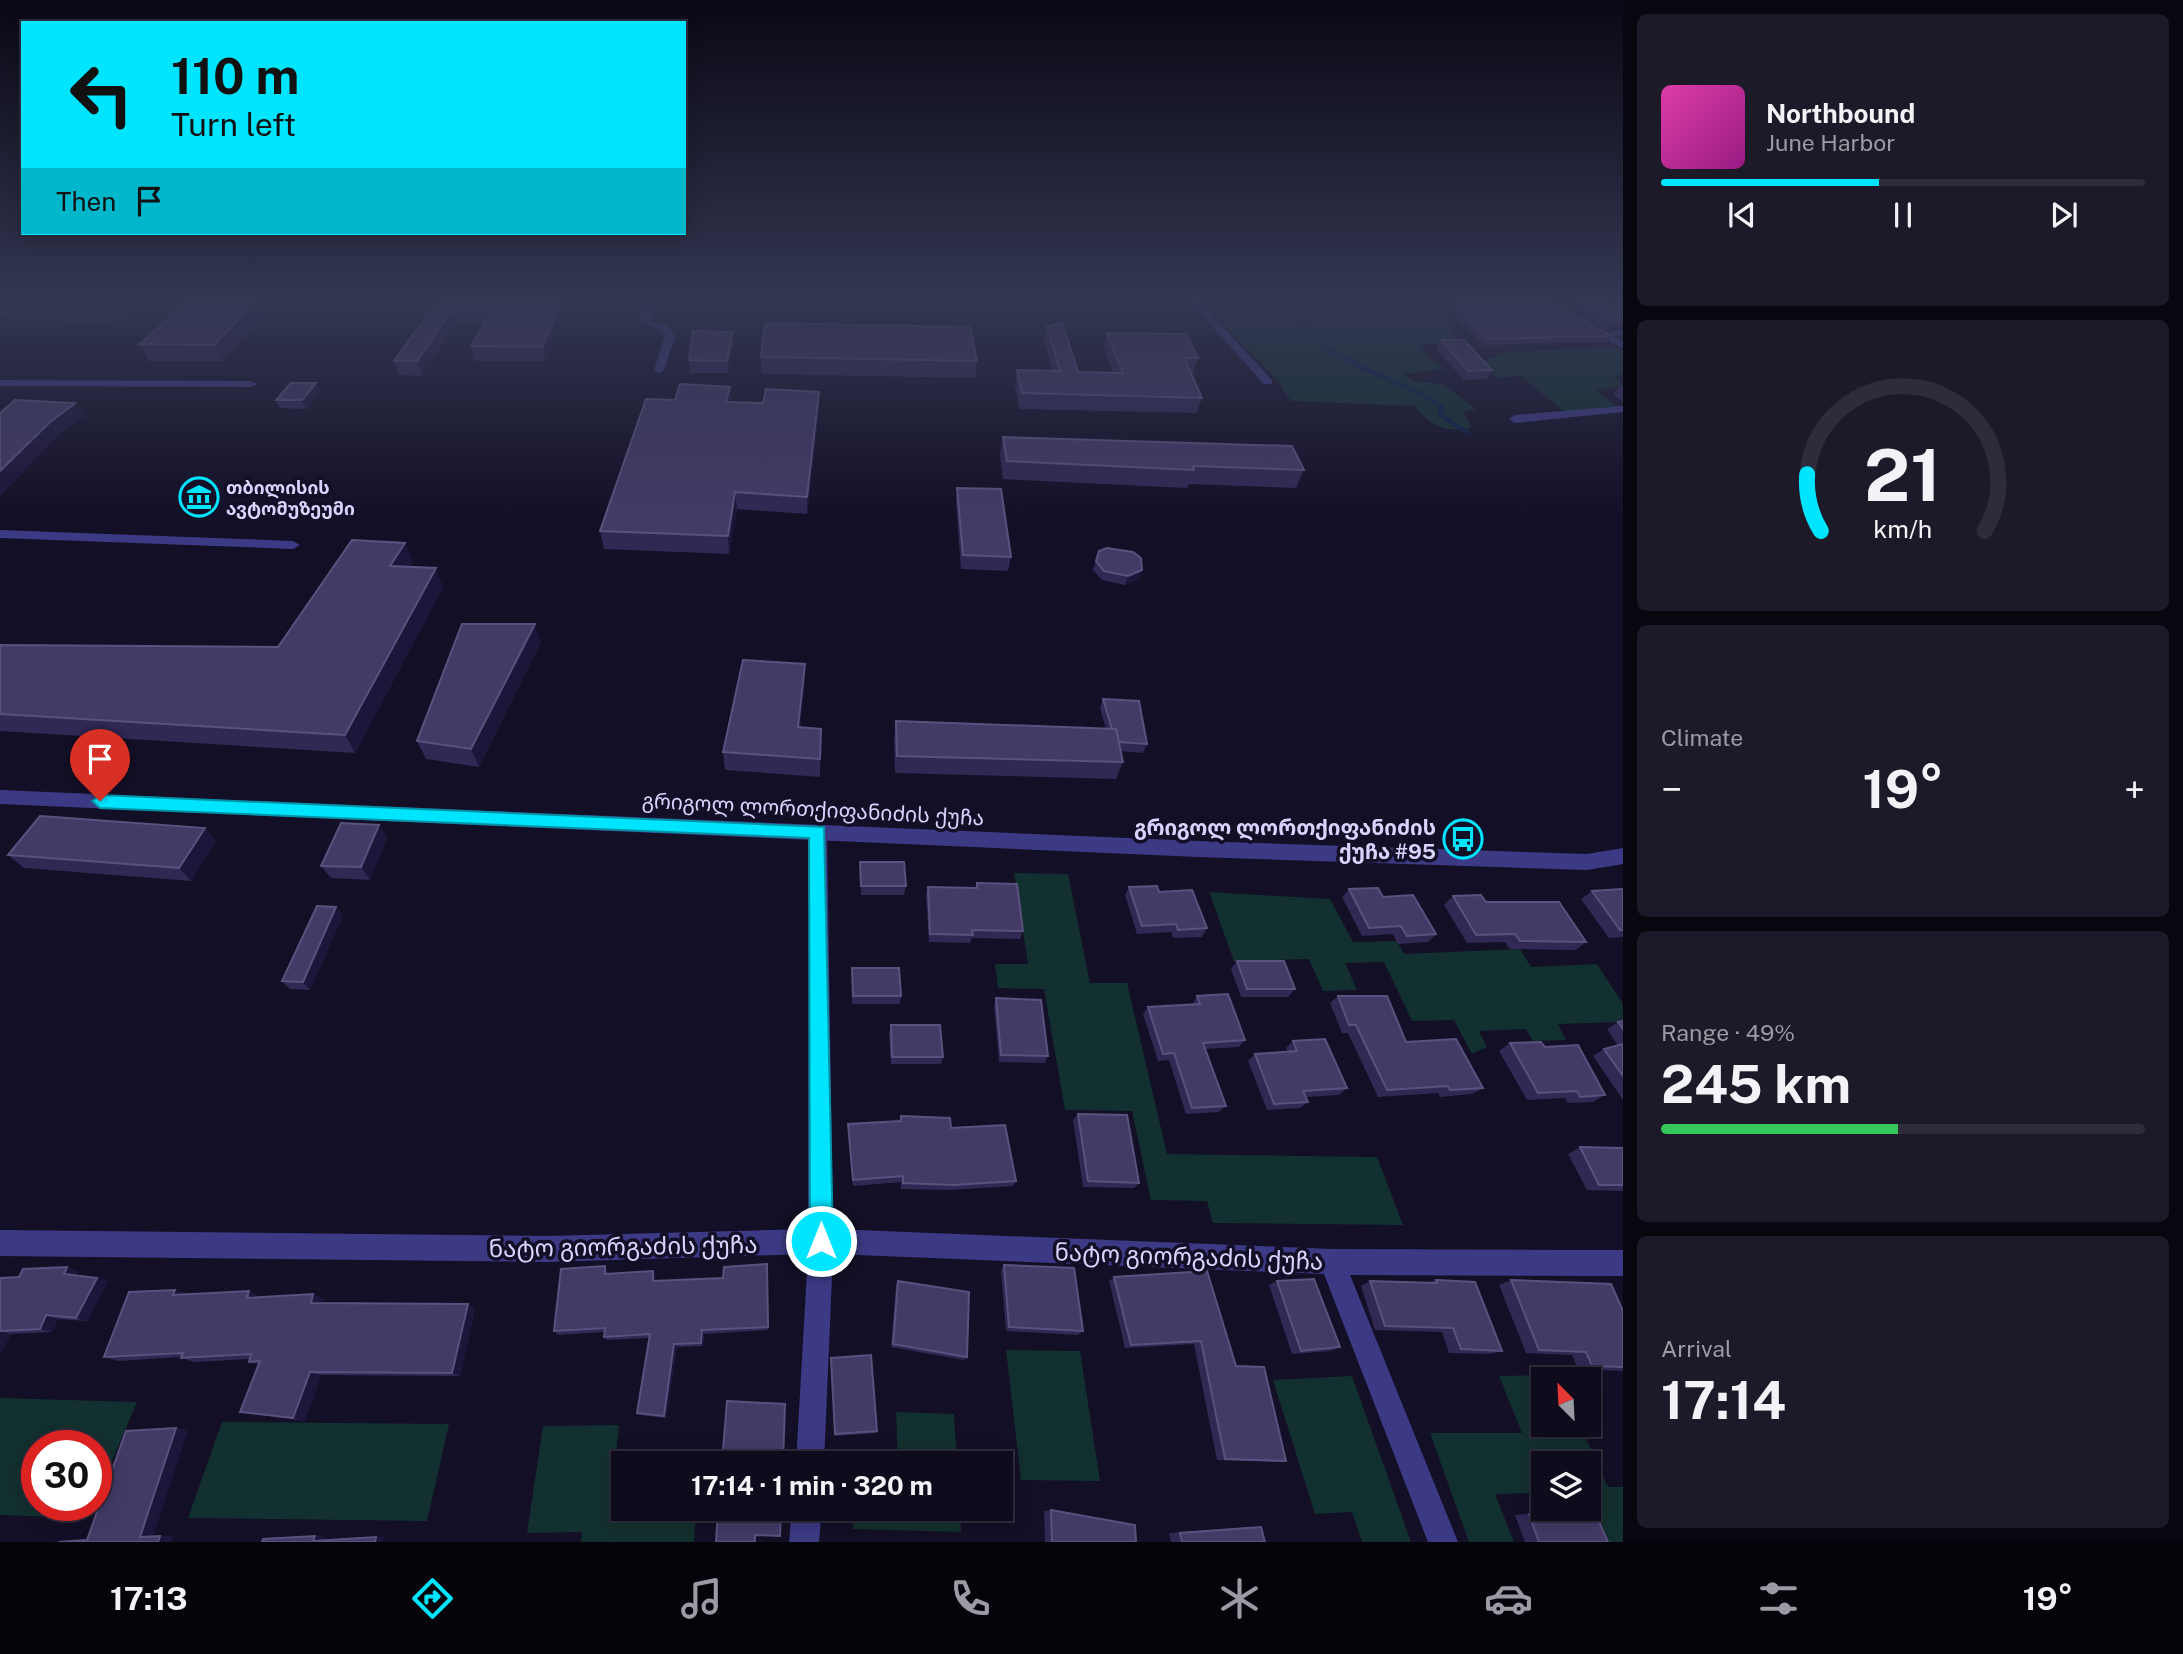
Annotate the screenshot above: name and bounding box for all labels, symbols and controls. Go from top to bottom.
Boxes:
text: 110 m [171,47,299,105]
icon: left [56,49,147,140]
text: Northbound [1766,98,1915,129]
text: Turn left [171,106,296,143]
text: June Harbor [1766,129,1895,156]
icon: arrive [130,182,168,220]
text: Then [56,186,116,217]
icon: previous [1723,196,1761,234]
icon: pause [1884,196,1922,234]
icon: next [2045,196,2083,234]
text: 21 [1864,433,1942,518]
museum icon: თბილისის ავტომუზეუმი [178,476,220,518]
place label: თბილისის ავტომუზეუმი [226,477,355,519]
text: km/h [1874,514,1932,544]
text: Climate [1661,724,1743,751]
pin [70,729,130,801]
icon: arrive [81,740,119,778]
text: 19° [1862,759,1944,820]
text: − [1661,767,1682,812]
text: + [2124,767,2145,812]
street label: გრიგოლ ლორთქიფანიძის ქუჩა [641,788,985,831]
place label: გრიგოლ ლორთქიფანიძის ქუჩა #95 [1134,815,1436,864]
bus stop icon: გრიგოლ ლორთქიფანიძის ქუჩა #95 [1442,818,1484,860]
text: Range · 49% [1661,1019,1795,1046]
text: 245 km [1661,1054,1851,1115]
position arrow [784,1204,858,1278]
street label: ნატო გიორგაძის ქუჩა [488,1230,758,1263]
street label: ნატო გიორგაძის ქუჩა [1054,1237,1324,1276]
text: Arrival [1661,1335,1732,1362]
north arrow [1531,1367,1601,1437]
map controls [1531,1367,1601,1521]
text: 17:14 [1661,1370,1786,1431]
speed limit sign: 30 [21,1430,112,1521]
button: layers [1531,1451,1601,1521]
text: 17:14 · 1 min · 320 m [691,1470,933,1501]
icon: directions [408,1574,457,1623]
icon: music [677,1574,726,1623]
icon: phone [946,1574,995,1623]
icon: climate [1215,1574,1264,1623]
icon: car [1484,1574,1533,1623]
icon: filters [1754,1574,1803,1623]
text: 17:13 [110,1580,187,1617]
text: 19° [2023,1580,2073,1617]

